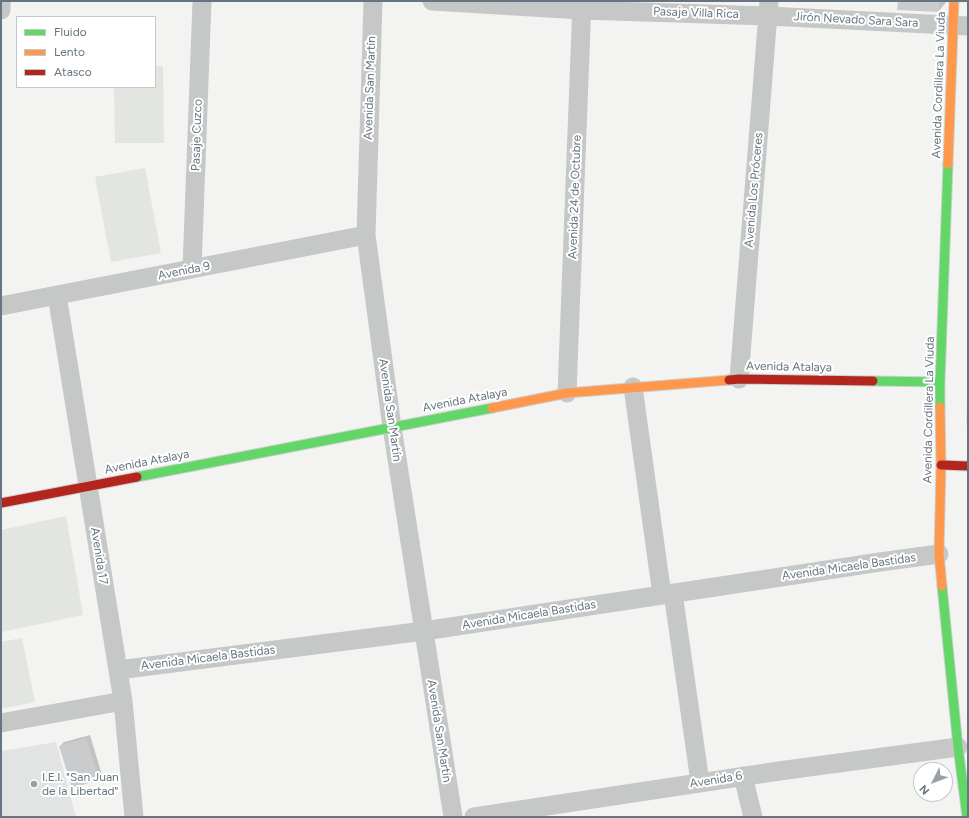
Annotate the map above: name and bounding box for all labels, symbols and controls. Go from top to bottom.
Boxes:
street label: Pasaje Villa Rica [653,4,739,22]
street label: Jirón Nevado Sara Sara [793,10,919,30]
street label: Avenida Cordillera La Viuda [929,11,949,159]
legend [16,16,156,88]
text: Fluido [54,25,87,39]
street label: Avenida San Martín [361,36,379,140]
text: Lento [54,45,85,59]
text: Atasco [54,65,92,79]
street label: Pasaje Cuzco [189,99,205,171]
street label: Avenida Los Próceres [742,132,766,248]
street label: Avenida 24 de Octubre [566,134,584,260]
street label: Avenida 9 [157,259,211,283]
street label: Avenida Cordillera La Viuda [921,336,937,484]
street label: Avenida San Martín [376,358,404,462]
street label: Avenida Atalaya [746,359,832,375]
street label: Avenida Atalaya [421,385,509,415]
street label: Avenida Atalaya [103,447,191,477]
street label: Avenida 17 [87,526,111,586]
street label: Avenida Micaela Bastidas [781,550,917,584]
street label: Avenida Micaela Bastidas [461,597,597,633]
street label: Avenida Micaela Bastidas [140,643,276,673]
street label: Avenida San Martín [424,679,454,783]
north arrow [913,762,953,802]
street label: Avenida 6 [689,769,743,791]
place label: I.E.I. "San Juan de la Libertad" [42,770,119,798]
marker: I.E.I. "San Juan de la Libertad" [29,779,39,789]
text: N [917,782,932,797]

